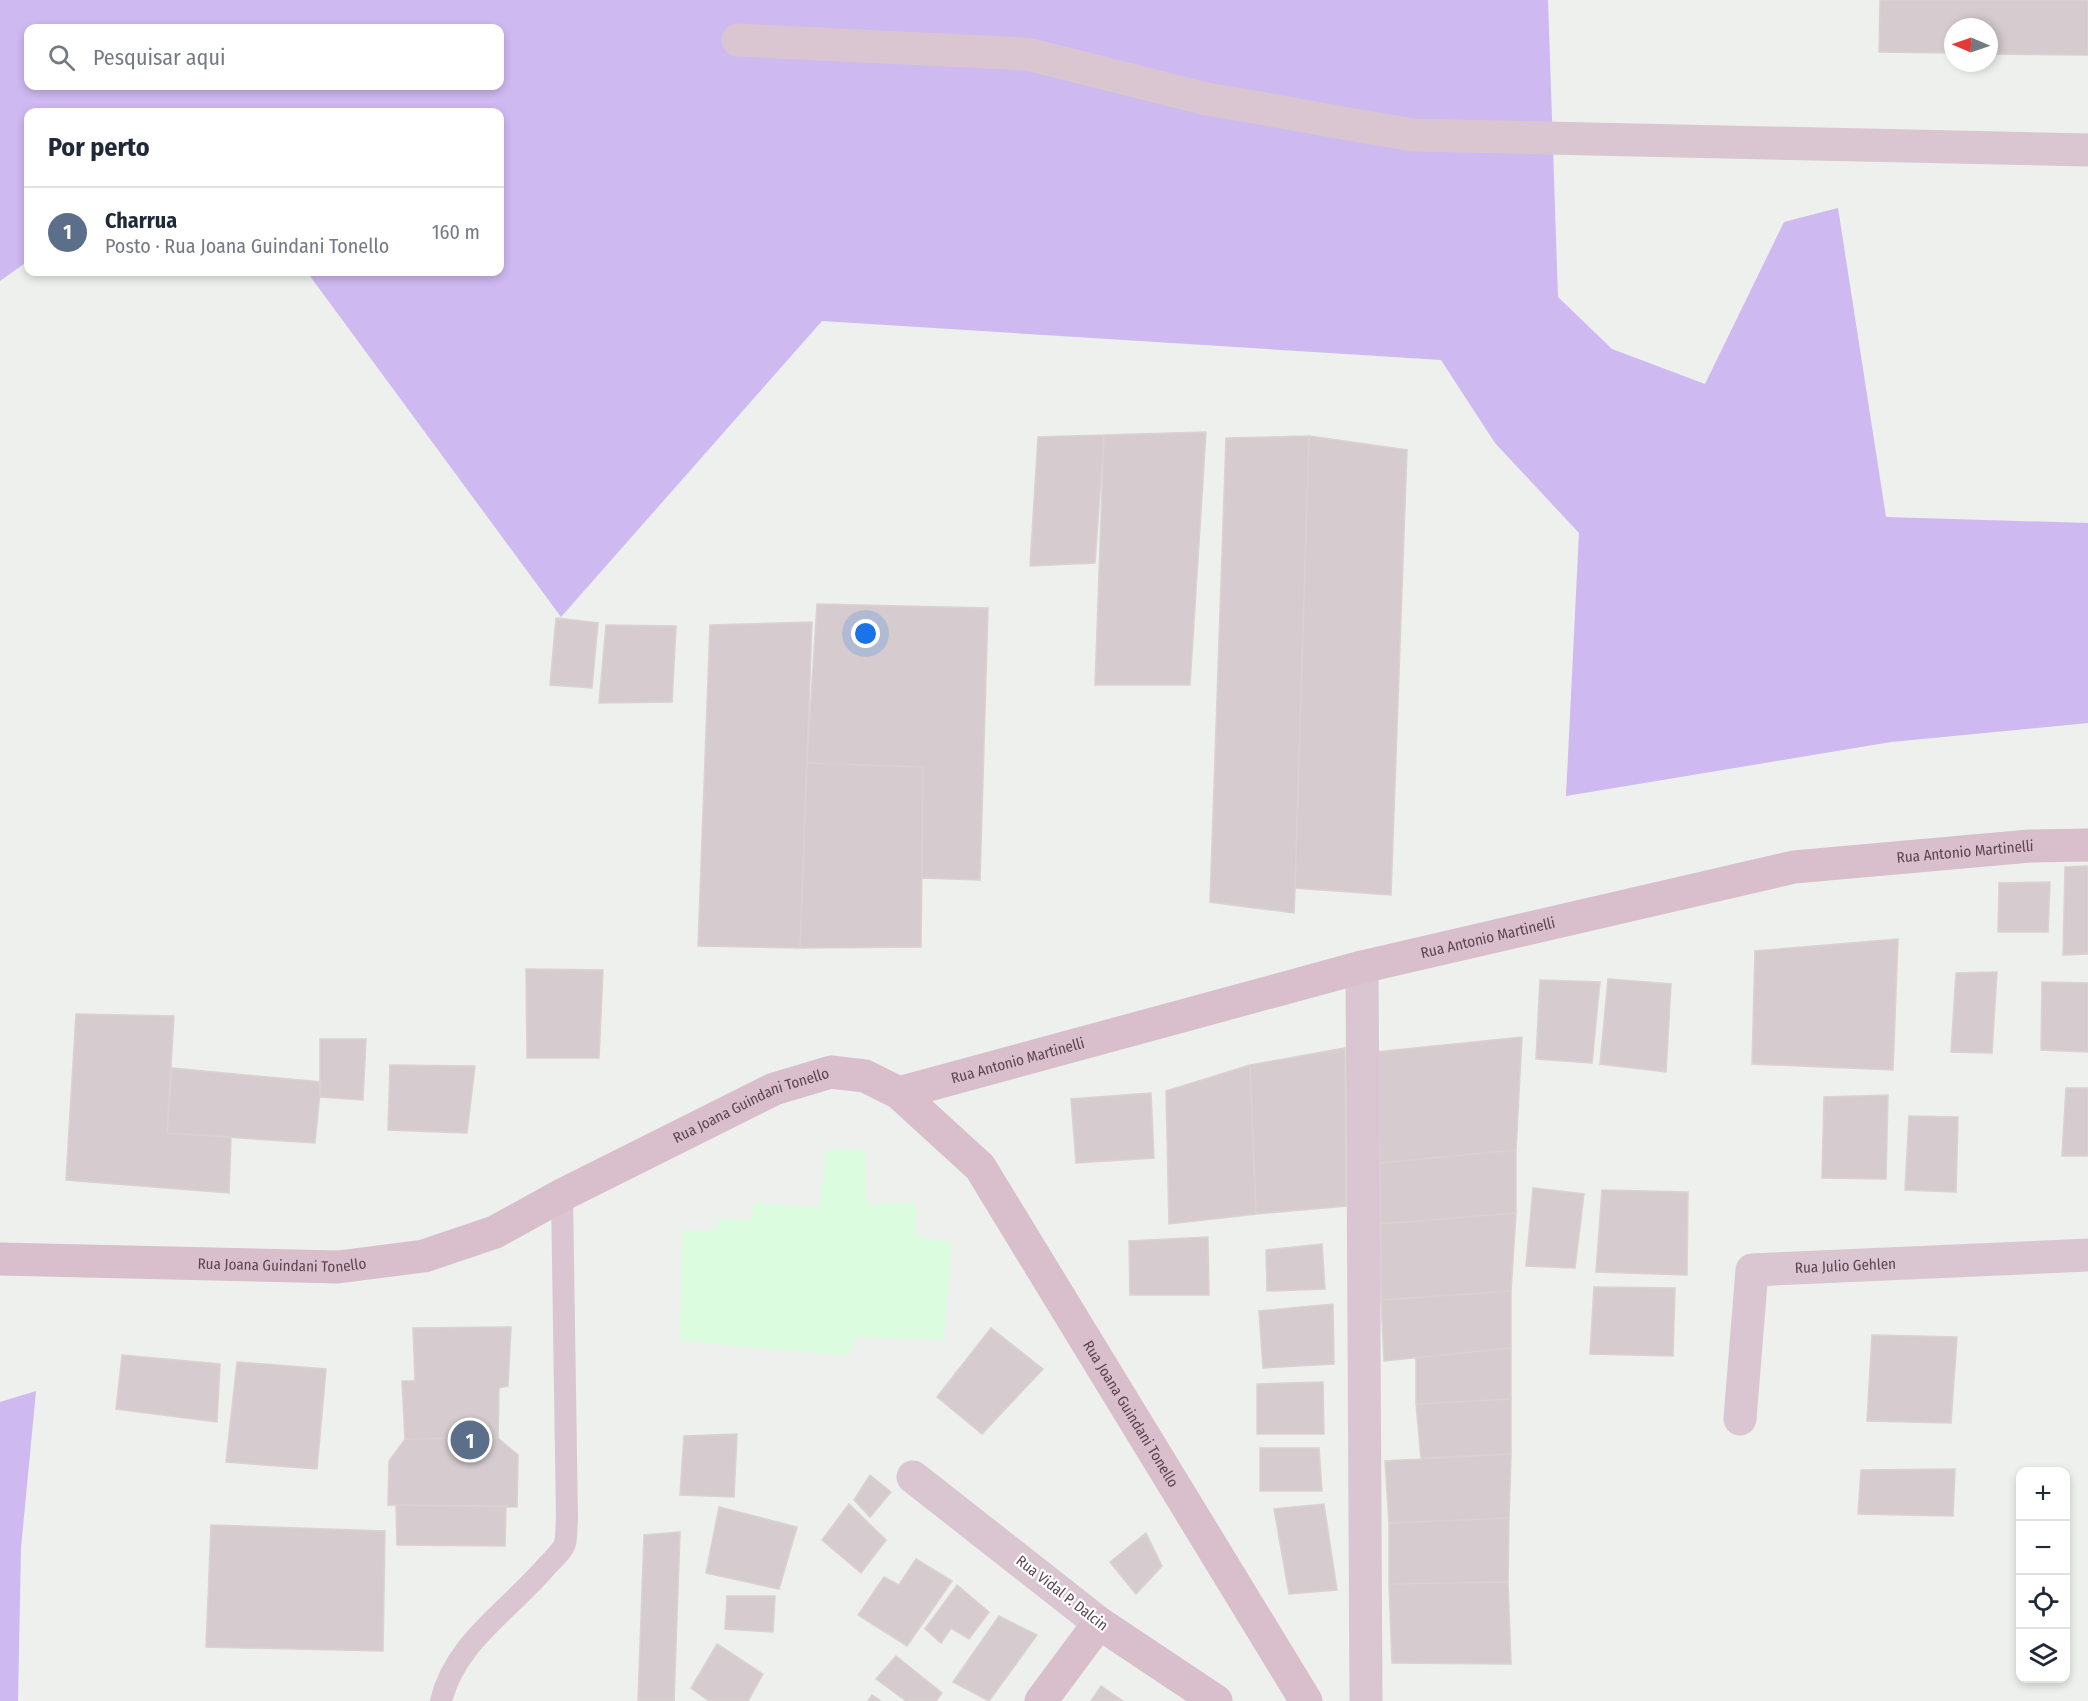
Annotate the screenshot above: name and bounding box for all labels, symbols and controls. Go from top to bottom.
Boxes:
north arrow [1944,18,1998,72]
search box [24,24,504,90]
icon: search [45,41,78,74]
text: Pesquisar aqui [93,44,225,71]
text: Por perto [48,132,150,163]
text: Charrua [105,207,177,234]
text: 1 [63,220,72,244]
text: 160 m [432,220,480,244]
text: Posto · Rua Joana Guindani Tonello [105,234,389,258]
your location [851,619,880,648]
street label: Rua Antonio Martinelli [1896,837,2034,867]
street label: Rua Antonio Martinelli [1419,914,1557,962]
street label: Rua Antonio Martinelli [949,1034,1086,1087]
street label: Rua Joana Guindani Tonello [670,1064,831,1147]
street label: Rua Joana Guindani Tonello [197,1254,367,1276]
street label: Rua Julio Gehlen [1794,1255,1896,1277]
street label: Rua Joana Guindani Tonello [1079,1337,1182,1491]
pin: 1 [450,1418,490,1462]
map controls [2016,1467,2070,1683]
button: + [2016,1467,2070,1521]
button: − [2016,1521,2070,1575]
street label: Rua Vidal P. Dalcin [1013,1552,1111,1634]
button: locate [2016,1575,2070,1629]
button: layers [2016,1629,2070,1683]

